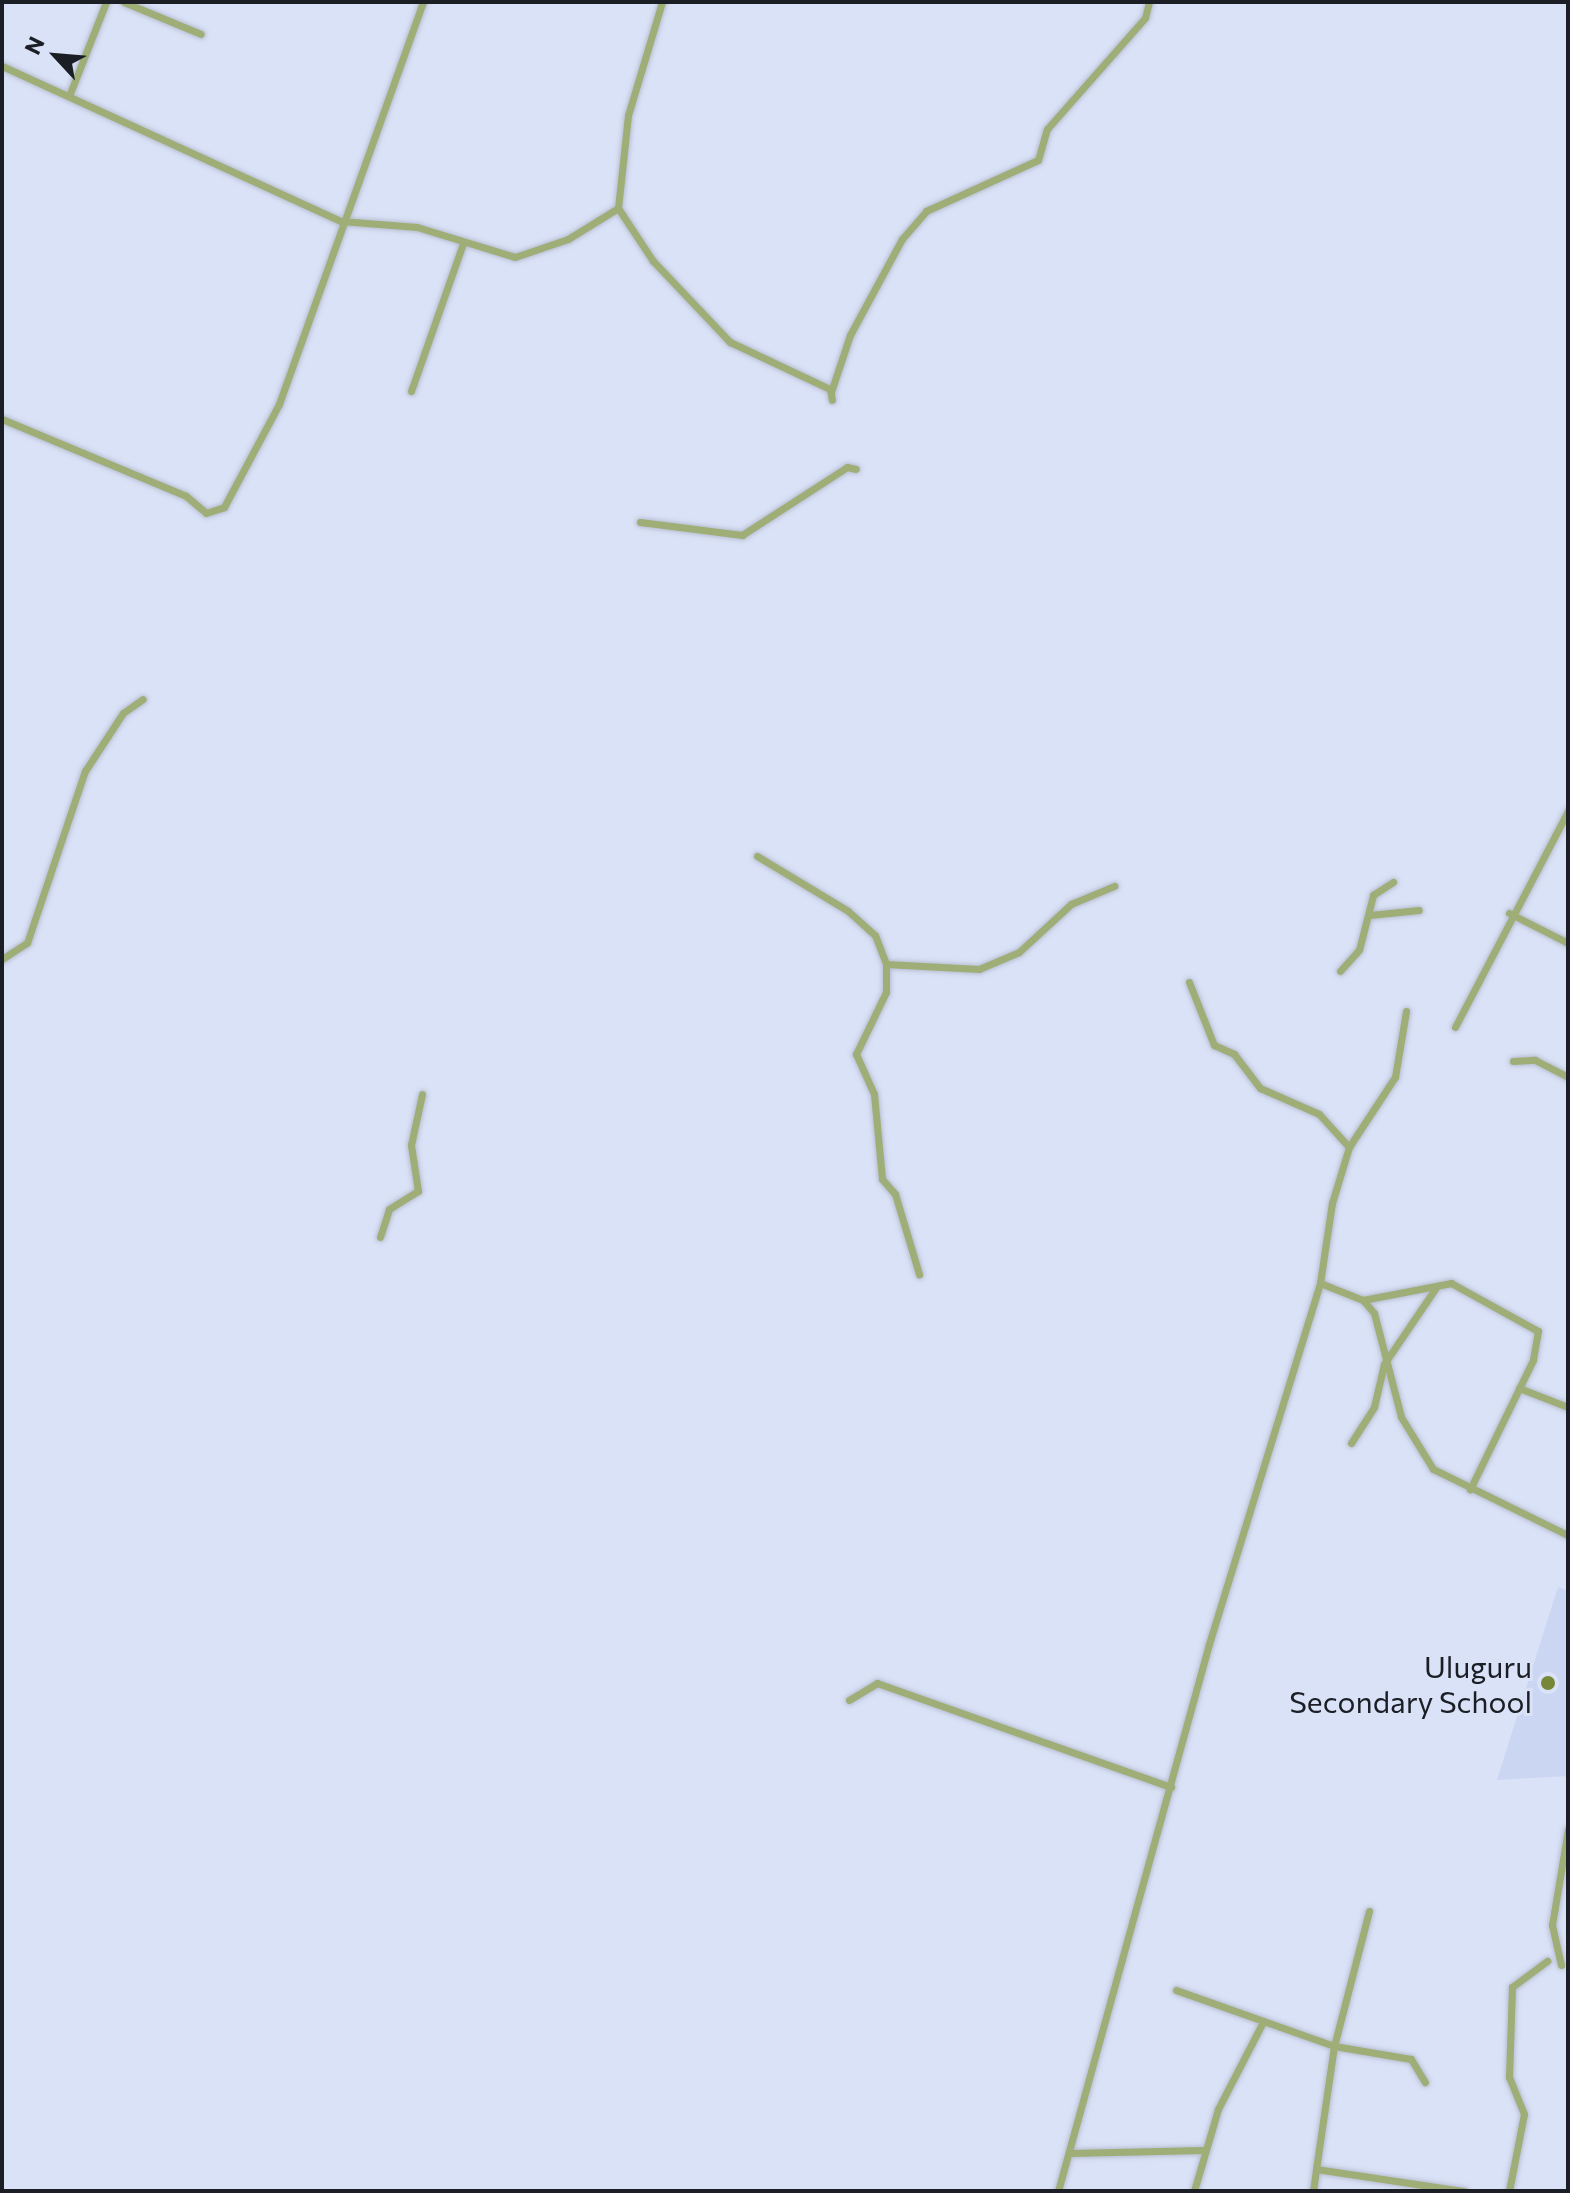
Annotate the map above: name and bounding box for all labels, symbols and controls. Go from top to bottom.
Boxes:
north arrow [16,16,96,96]
text: N [18,32,50,59]
place label: Uluguru Secondary School [1289,1648,1532,1718]
marker: Uluguru Secondary School [1539,1674,1557,1692]

